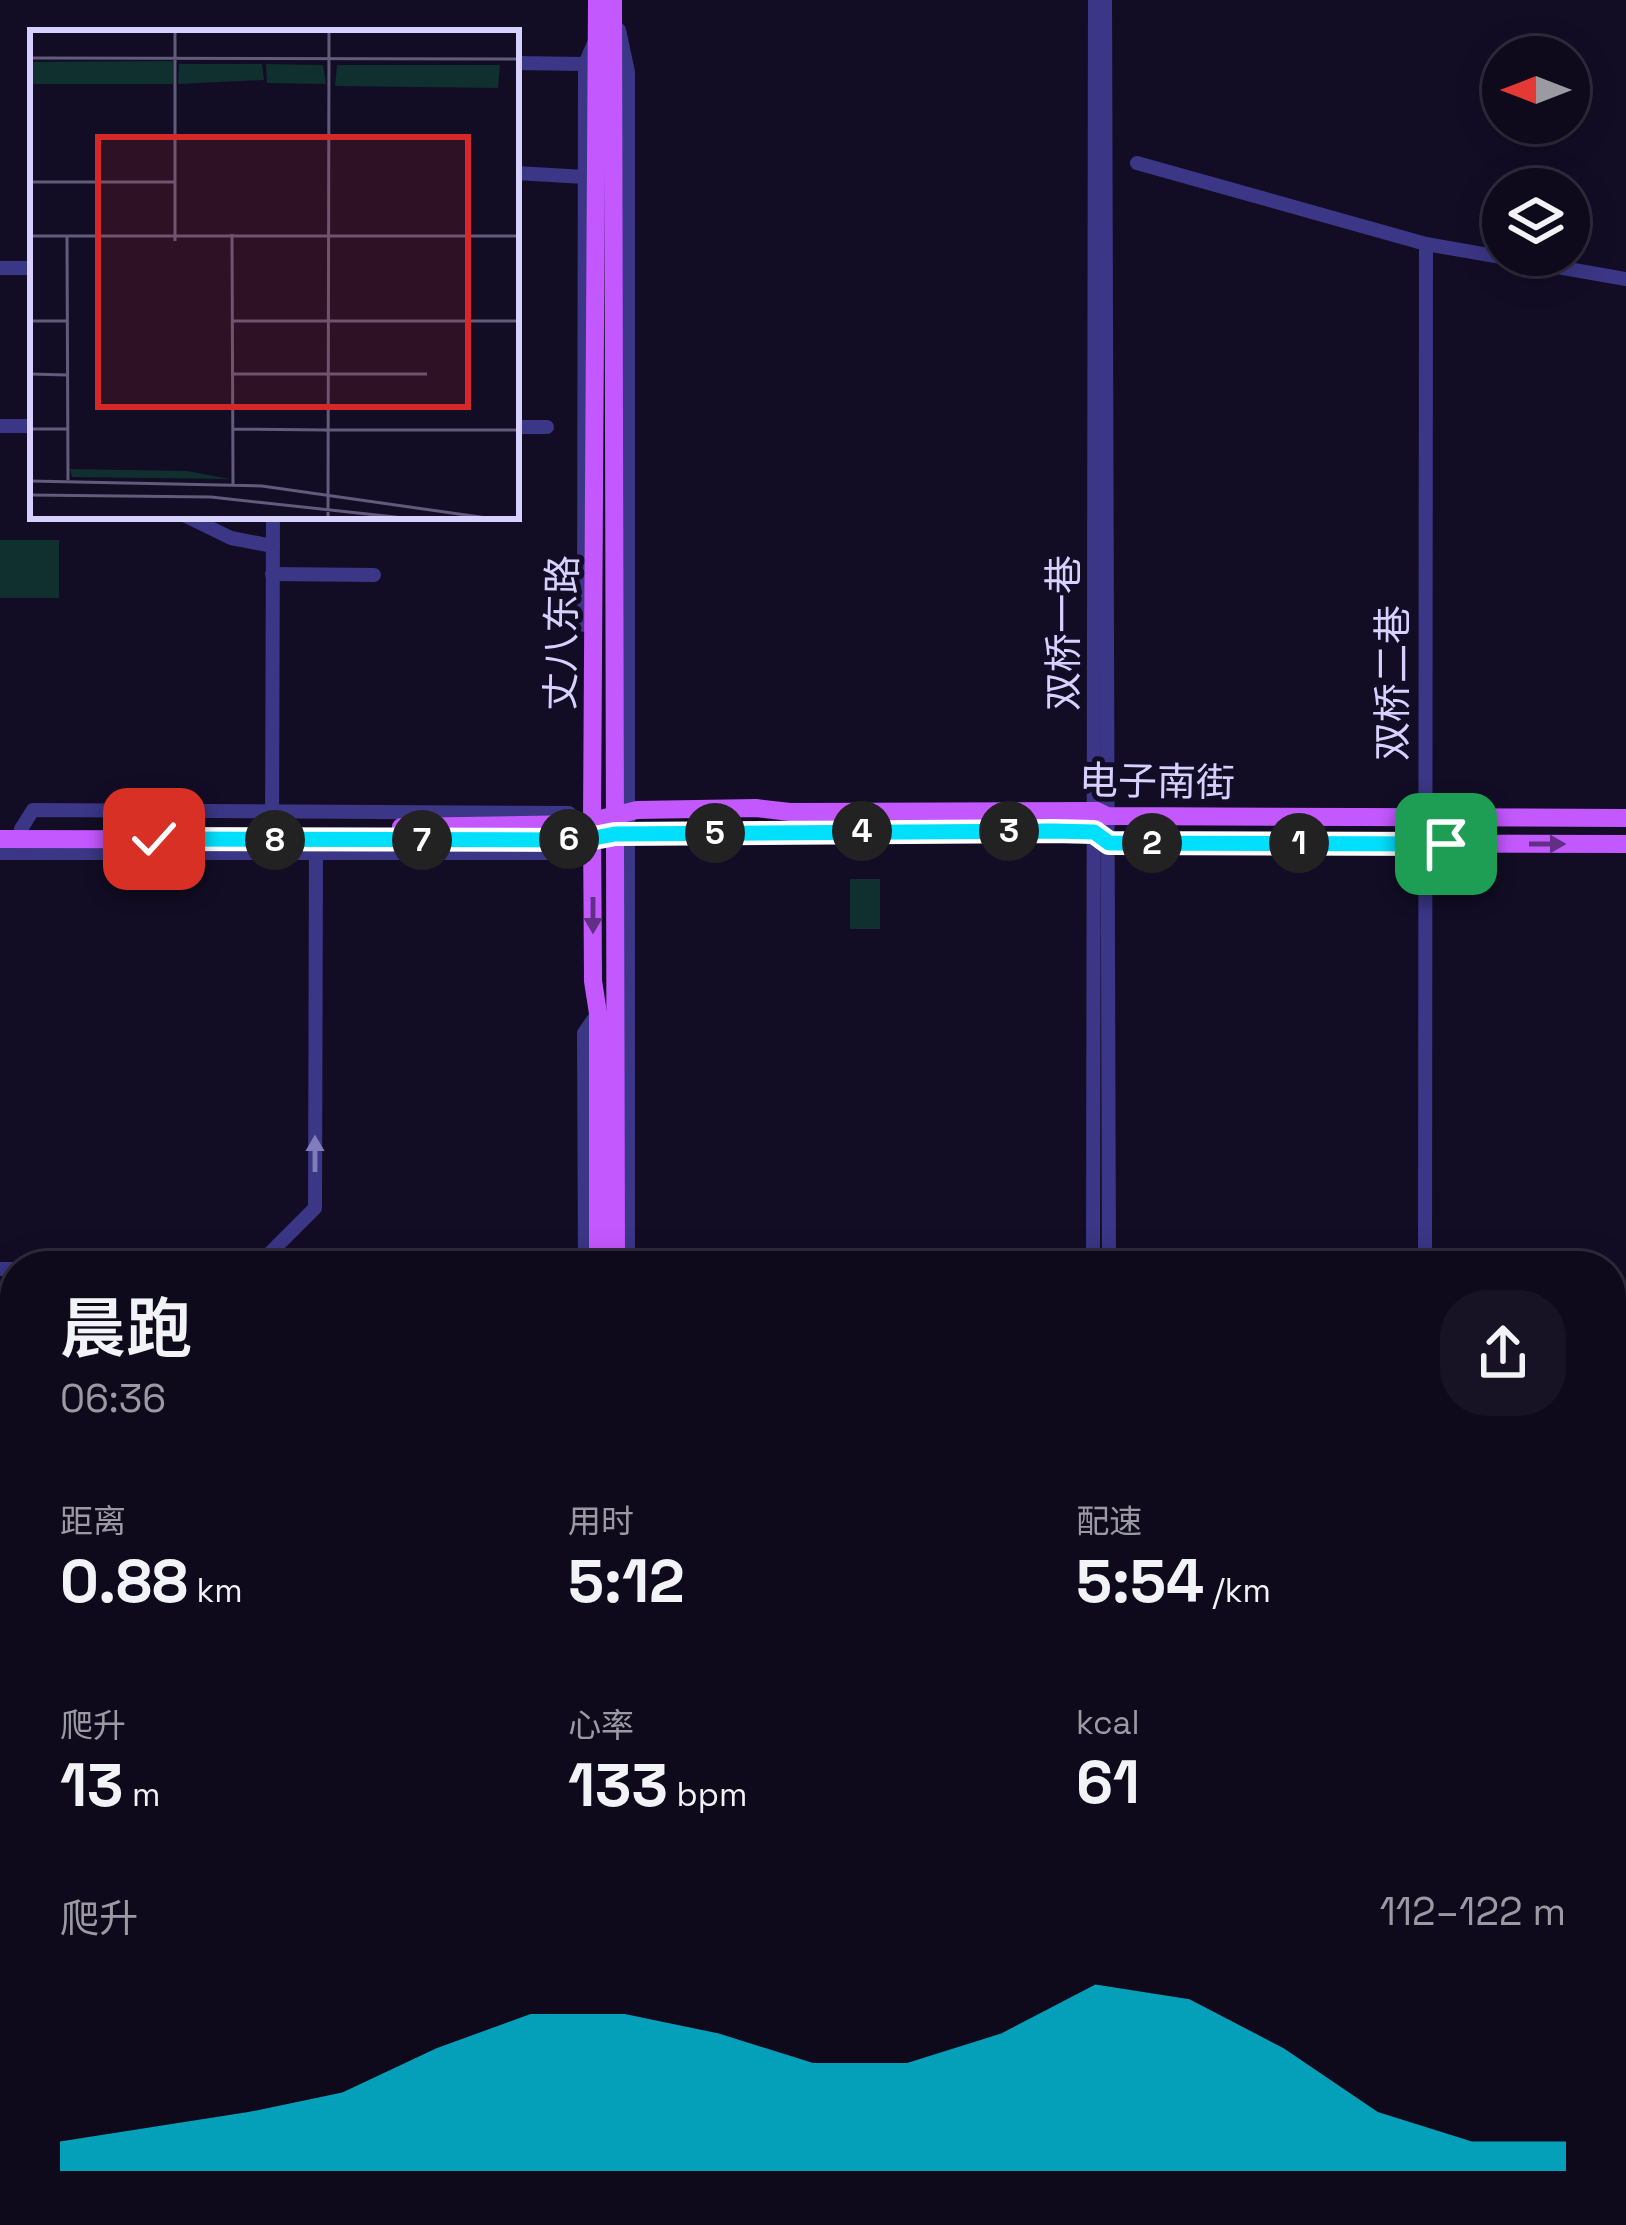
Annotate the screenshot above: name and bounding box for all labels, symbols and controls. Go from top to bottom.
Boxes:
inset map [30,30,519,519]
north arrow [1482,36,1590,144]
map controls [1482,36,1590,276]
button: layers [1482,168,1590,276]
street label: 丈八东路 [536,555,587,711]
street label: 双桥一巷 [1039,555,1088,711]
street label: 双桥二巷 [1368,605,1417,761]
street label: 电子南街 [1079,756,1235,807]
pin [103,788,205,890]
pin [1395,793,1497,895]
pin: 4 [832,801,892,861]
pin: 3 [979,801,1039,861]
pin: 5 [685,803,745,863]
icon: check [121,806,187,872]
pin: 6 [539,809,599,869]
pin: 8 [245,810,305,870]
pin: 7 [392,810,452,870]
text: 4 [852,810,873,852]
text: 3 [999,810,1019,852]
icon: arrive [1413,811,1479,877]
text: 5 [705,812,725,854]
pin: 2 [1122,813,1182,873]
pin: 1 [1269,813,1329,873]
text: 6 [559,818,579,860]
text: 8 [265,819,285,861]
text: 7 [413,819,431,861]
text: 2 [1142,822,1162,864]
text: 1 [1292,822,1306,864]
one-way arrow [1529,834,1567,854]
one-way arrow [583,897,603,935]
one-way arrow [305,1134,325,1172]
text: 晨跑 [60,1287,192,1371]
button: share [1440,1290,1566,1416]
text: 06:36 [60,1374,166,1423]
text: 距离 [60,1501,126,1543]
text: 用时 [568,1501,634,1543]
text: 配速 [1076,1501,1142,1543]
text: 0.88 [60,1543,188,1620]
text: 5:12 [568,1543,685,1620]
text: 5:54 [1076,1543,1204,1620]
text: km [188,1570,243,1612]
text: /km [1204,1570,1271,1612]
text: kcal [1076,1702,1140,1744]
text: 爬升 [60,1705,126,1747]
text: 心率 [568,1705,634,1747]
text: 61 [1076,1744,1140,1821]
text: 13 [60,1747,124,1824]
text: 133 [568,1747,668,1824]
text: m [124,1774,160,1816]
text: bpm [668,1774,747,1816]
text: 112–122 m [1380,1887,1566,1936]
text: 爬升 [60,1894,138,1943]

